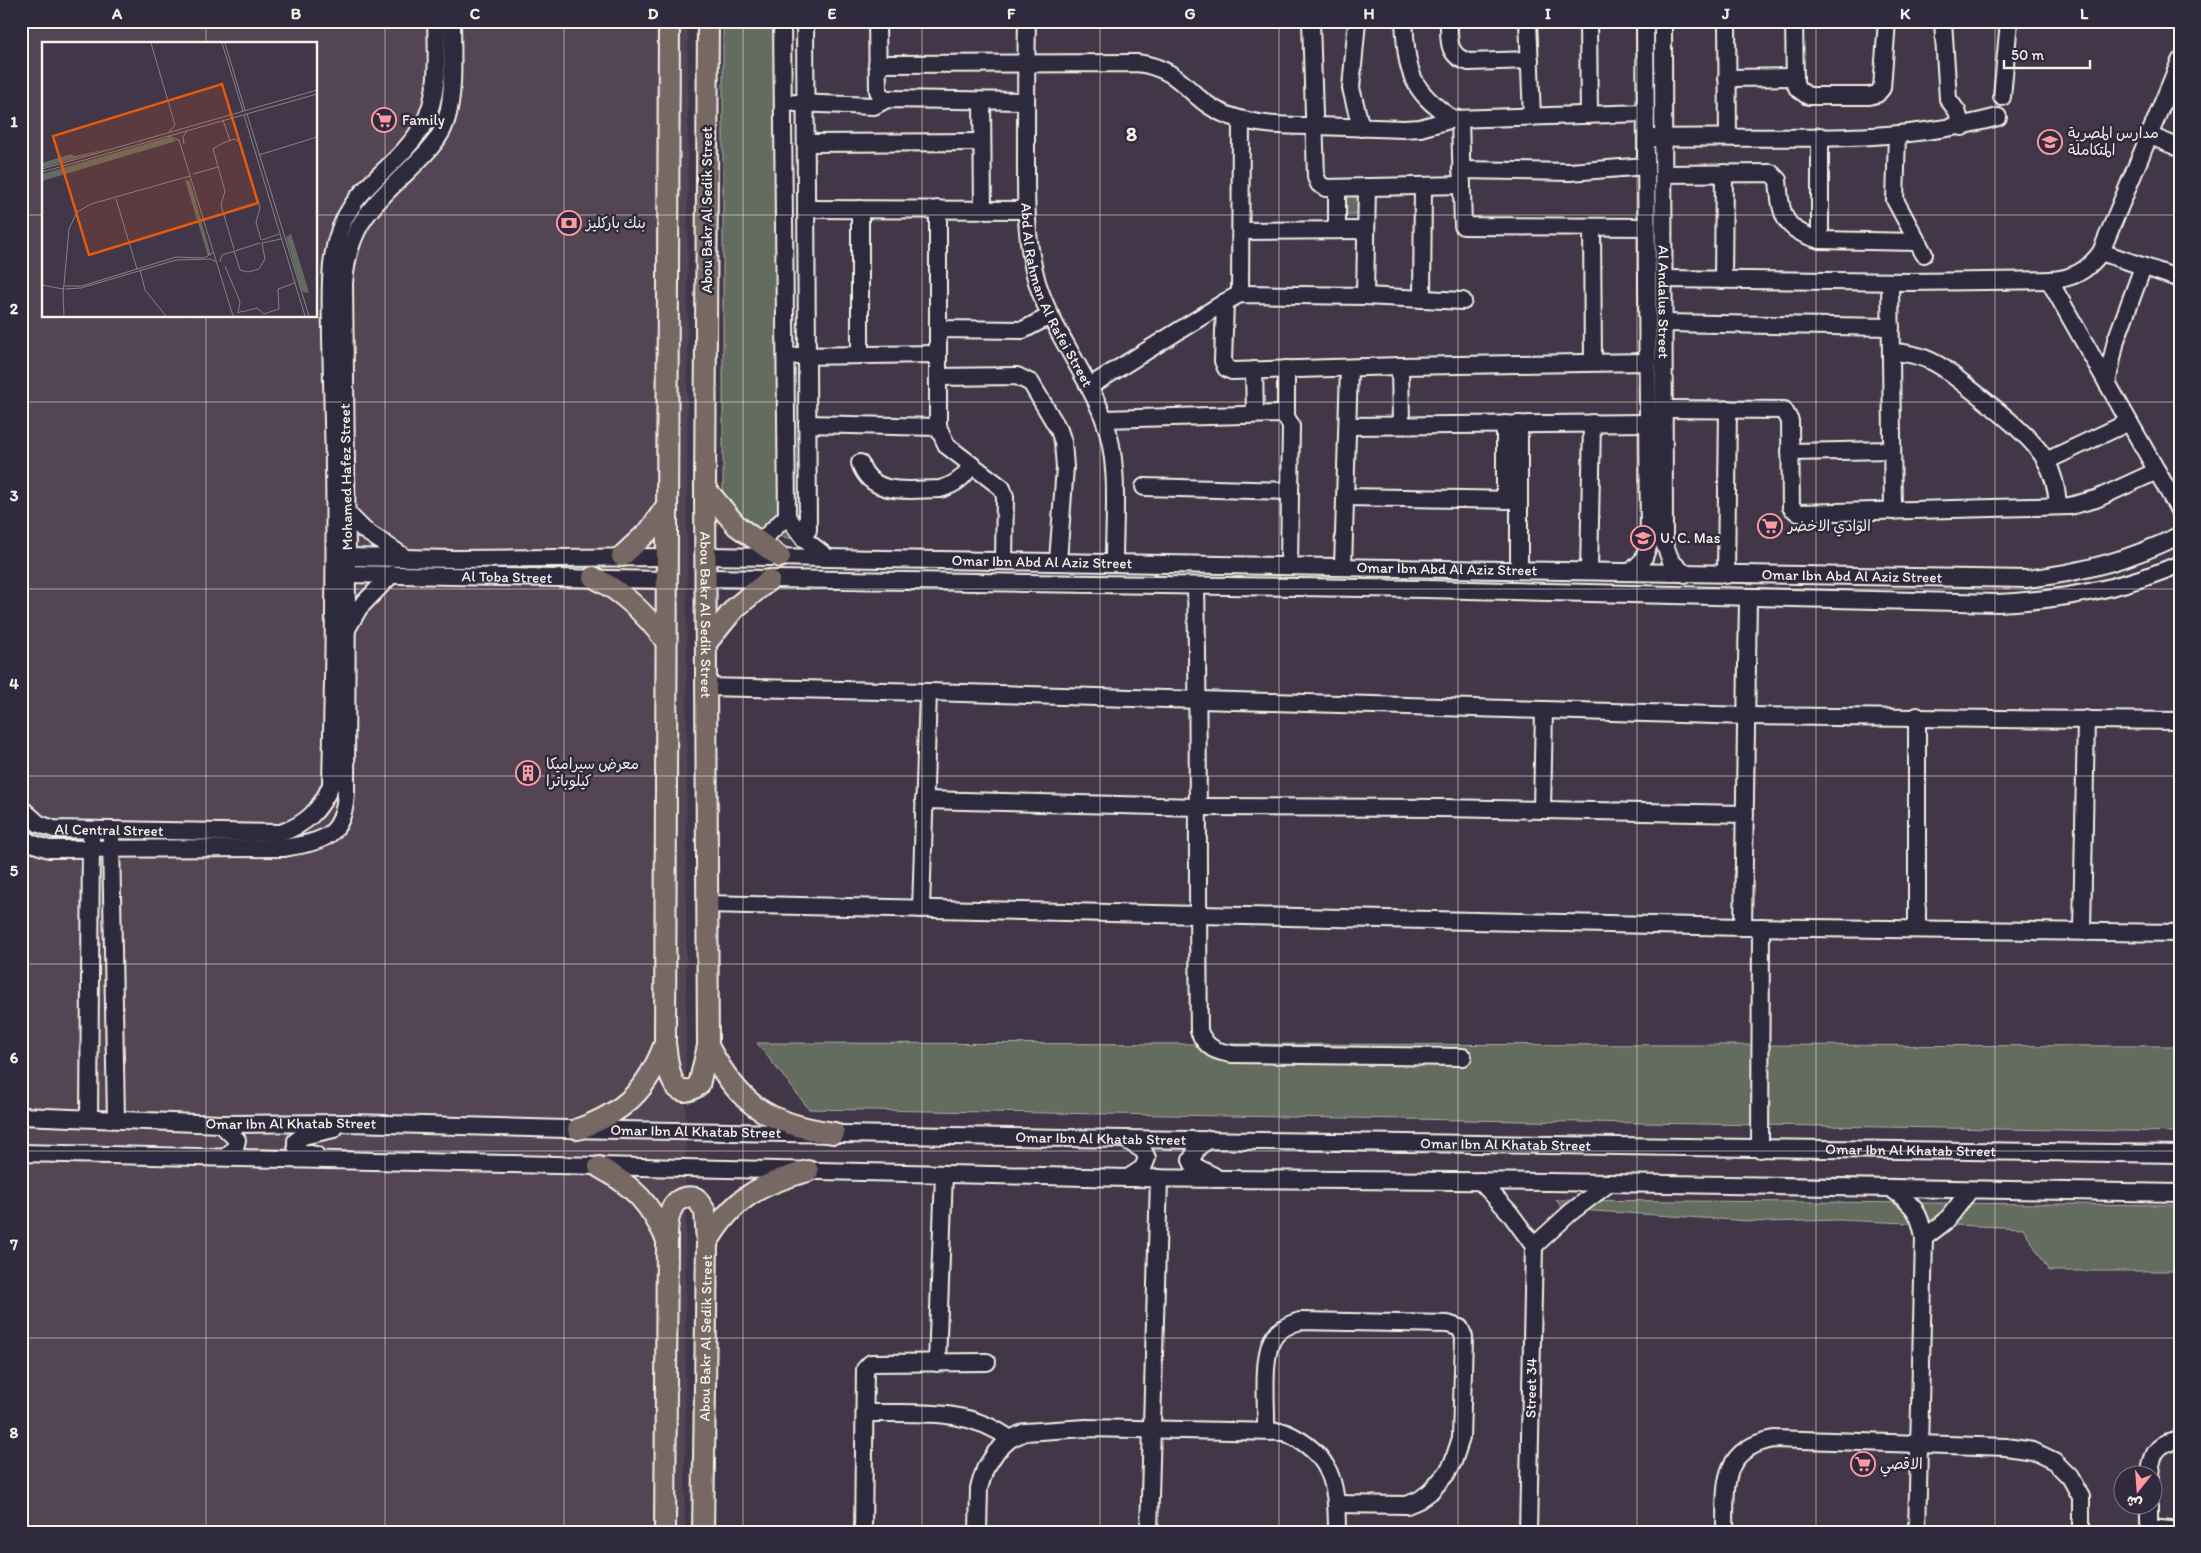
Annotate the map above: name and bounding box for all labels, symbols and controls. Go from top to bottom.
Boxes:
text: A [111,4,123,23]
text: B [291,4,302,23]
text: C [470,4,481,23]
text: D [648,4,659,23]
text: E [828,4,837,23]
text: F [1007,4,1016,23]
text: G [1184,4,1196,23]
text: H [1363,4,1375,23]
text: I [1545,4,1551,23]
text: J [1721,4,1730,23]
text: K [1900,4,1911,23]
text: L [2080,4,2089,23]
scale bar [2004,38,2090,70]
inset map [42,42,318,318]
text: 50 m [2011,46,2044,64]
supermarket icon: Family [371,107,397,133]
place label: Family [402,111,445,129]
text: 1 [10,112,18,131]
district label: 8 [1126,122,1138,146]
place label: مدارس المصرية المتكاملة [2068,124,2159,159]
street label: Abou Bakr Al Sedik Street [698,126,716,293]
school or university icon: مدارس المصرية المتكاملة [2037,129,2063,155]
street label: Abd Al Rahman Al Rafei Street [1017,202,1097,390]
bank icon: بنك باركليز [556,210,582,236]
place label: بنك باركليز [584,214,646,232]
street label: Al Andalus Street [1654,245,1673,359]
text: 2 [10,299,19,318]
street label: Mohamed Hafez Street [336,403,356,551]
text: 3 [10,486,19,505]
supermarket icon: الوادي الاخضر [1757,513,1783,539]
place label: الوادي الاخضر [1787,517,1871,537]
school or university icon: U. C. Mas [1630,525,1656,551]
place label: U. C. Mas [1660,529,1721,547]
street label: Abou Bakr Al Sedik Street [696,532,715,699]
street label: Omar Ibn Abd Al Aziz Street [951,551,1133,572]
street label: Omar Ibn Abd Al Aziz Street [1356,558,1538,579]
street label: Omar Ibn Abd Al Aziz Street [1761,565,1943,587]
street label: Al Toba Street [462,567,553,587]
text: 4 [9,674,19,693]
place label: معرض سيراميكا كيلوباترا [546,755,639,790]
building icon: معرض سيراميكا كيلوباترا [515,760,541,786]
street label: Al Central Street [55,820,164,840]
text: 5 [10,861,19,880]
text: 6 [10,1048,19,1067]
street label: Omar Ibn Al Khatab Street [205,1114,377,1133]
street label: Omar Ibn Al Khatab Street [610,1121,782,1142]
street label: Omar Ibn Al Khatab Street [1015,1128,1187,1149]
street label: Omar Ibn Al Khatab Street [1420,1134,1592,1155]
street label: Omar Ibn Al Khatab Street [1825,1140,1997,1160]
text: 7 [9,1235,18,1254]
street label: Abou Bakr Al Sedik Street [696,1254,716,1422]
street label: Street 34 [1521,1358,1541,1418]
text: 8 [10,1423,19,1442]
supermarket icon: الاقصي [1850,1451,1876,1477]
place label: الاقصي [1880,1455,1923,1477]
north arrow [2114,1466,2164,1516]
text: ش [2124,1492,2144,1512]

